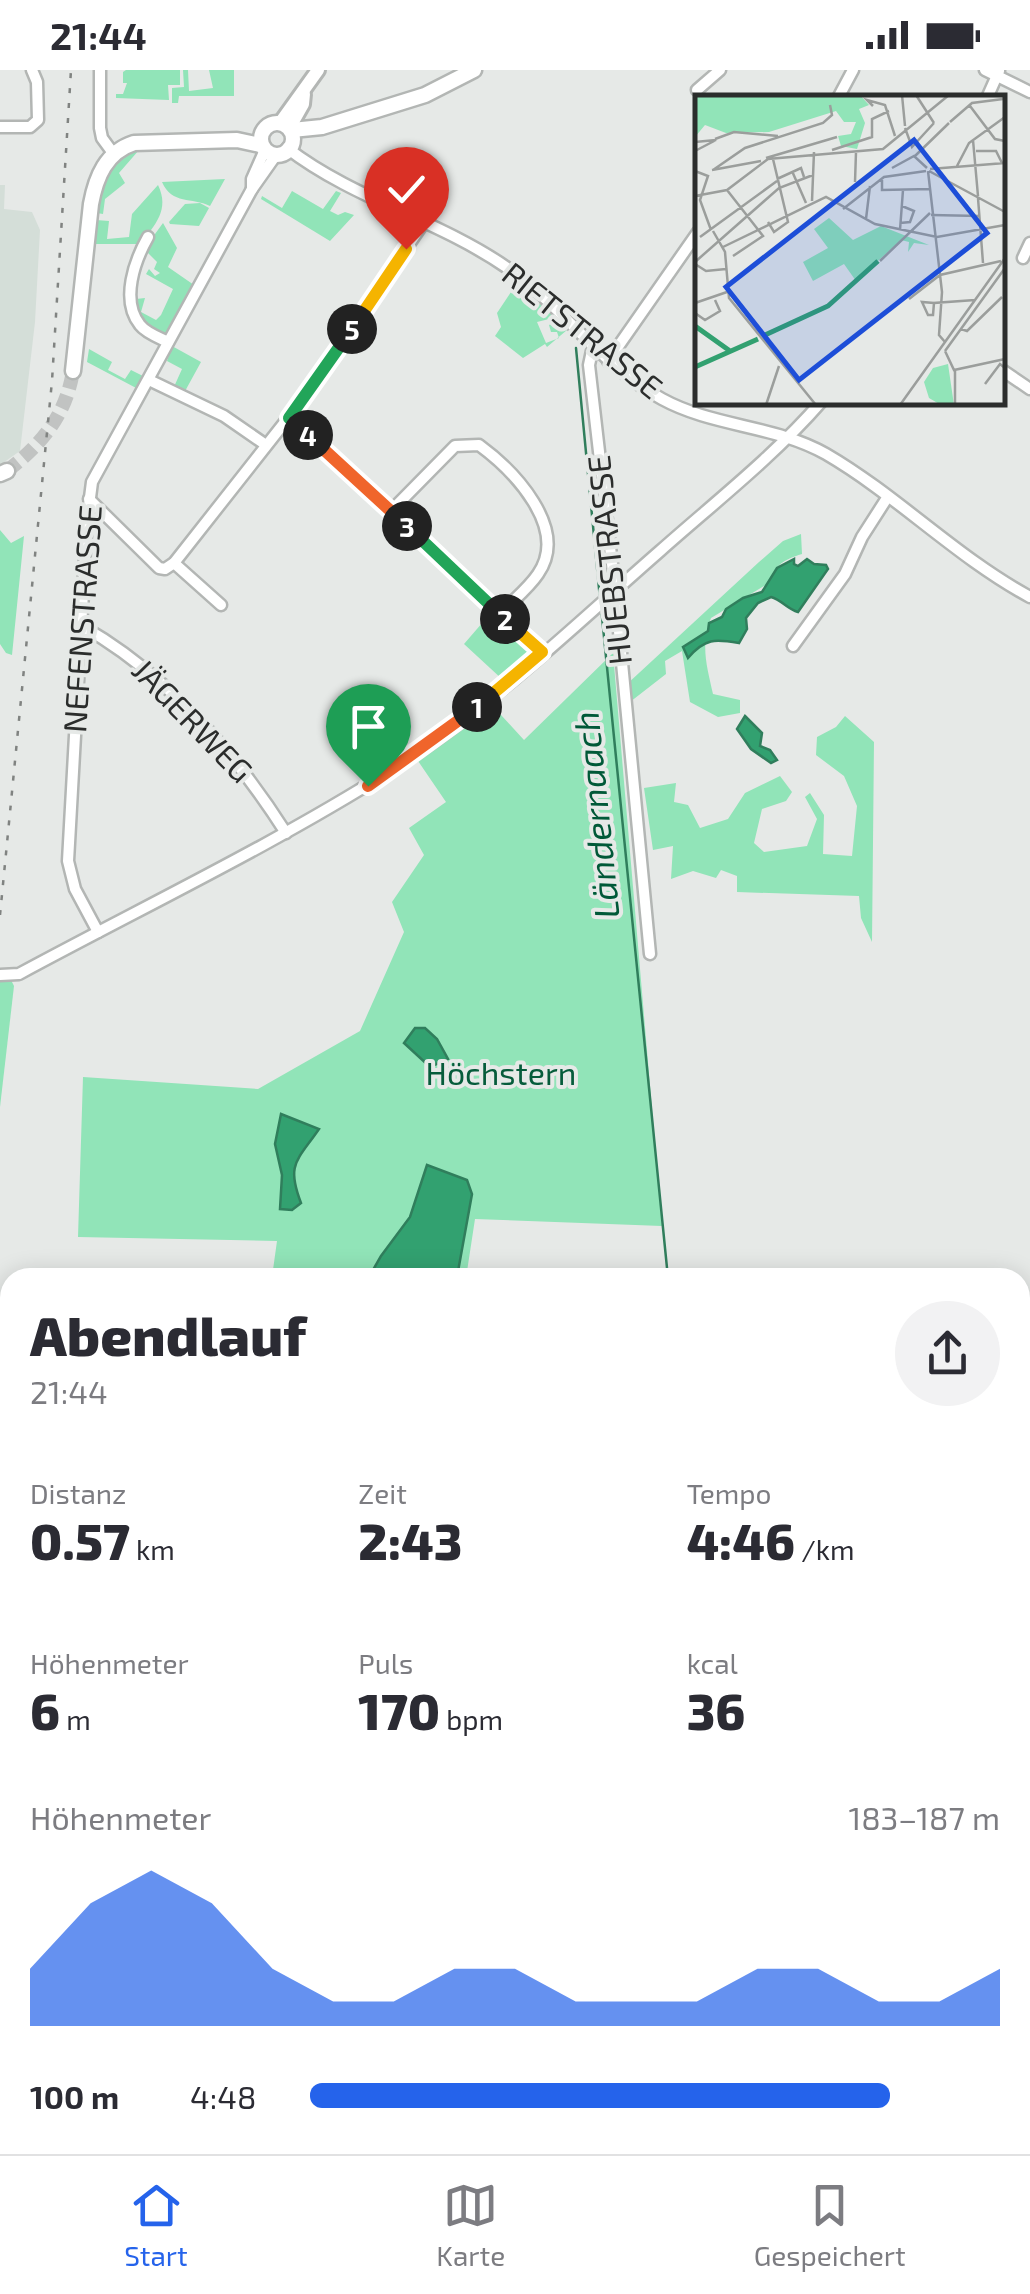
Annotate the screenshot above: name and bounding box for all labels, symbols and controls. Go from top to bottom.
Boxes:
text: 21:44 [50,12,147,58]
inset map [695,95,1005,405]
pin [364,147,449,250]
icon: check [379,162,434,217]
street label: RIETSTRASSE [496,253,671,405]
pin: 5 [327,304,377,354]
text: 5 [344,312,360,346]
pin: 4 [283,410,333,460]
text: 4 [299,418,317,452]
street label: HUEBSTRASSE [578,454,638,667]
pin: 3 [382,501,432,551]
street label: NEFENSTRASSE [54,504,108,734]
text: 3 [399,509,415,543]
pin: 2 [480,594,530,644]
text: 2 [497,602,513,636]
street label: JÄGERWEG [125,650,262,789]
pin: 1 [452,682,502,732]
pin [326,684,411,787]
text: 1 [471,690,483,724]
icon: arrive [341,699,396,754]
water label: Ländernaach [563,709,627,921]
park label: Höchstern [426,1053,576,1091]
text: Abendlauf [30,1301,306,1367]
button: share [895,1301,1000,1406]
text: 21:44 [30,1372,108,1410]
text: Distanz [30,1476,126,1510]
text: Zeit [358,1476,407,1510]
text: Tempo [687,1476,772,1510]
text: 0.57 [30,1510,130,1570]
text: 2:43 [358,1510,462,1570]
text: 4:46 [687,1510,795,1570]
text: km [130,1532,175,1566]
text: /km [795,1532,854,1566]
text: Höhenmeter [30,1646,189,1680]
text: Puls [358,1646,413,1680]
text: kcal [687,1646,738,1680]
text: 6 [30,1680,60,1740]
text: 170 [358,1680,440,1740]
text: 36 [687,1680,745,1740]
text: m [60,1702,91,1736]
text: bpm [440,1702,503,1736]
text: Höhenmeter [30,1798,211,1836]
text: 183–187 m [848,1798,1000,1836]
text: 100 m [30,2077,119,2115]
text: 4:48 [190,2077,256,2115]
tab: Start [124,2178,188,2272]
tab: Karte [436,2178,505,2272]
tab: Gespeichert [754,2178,906,2272]

